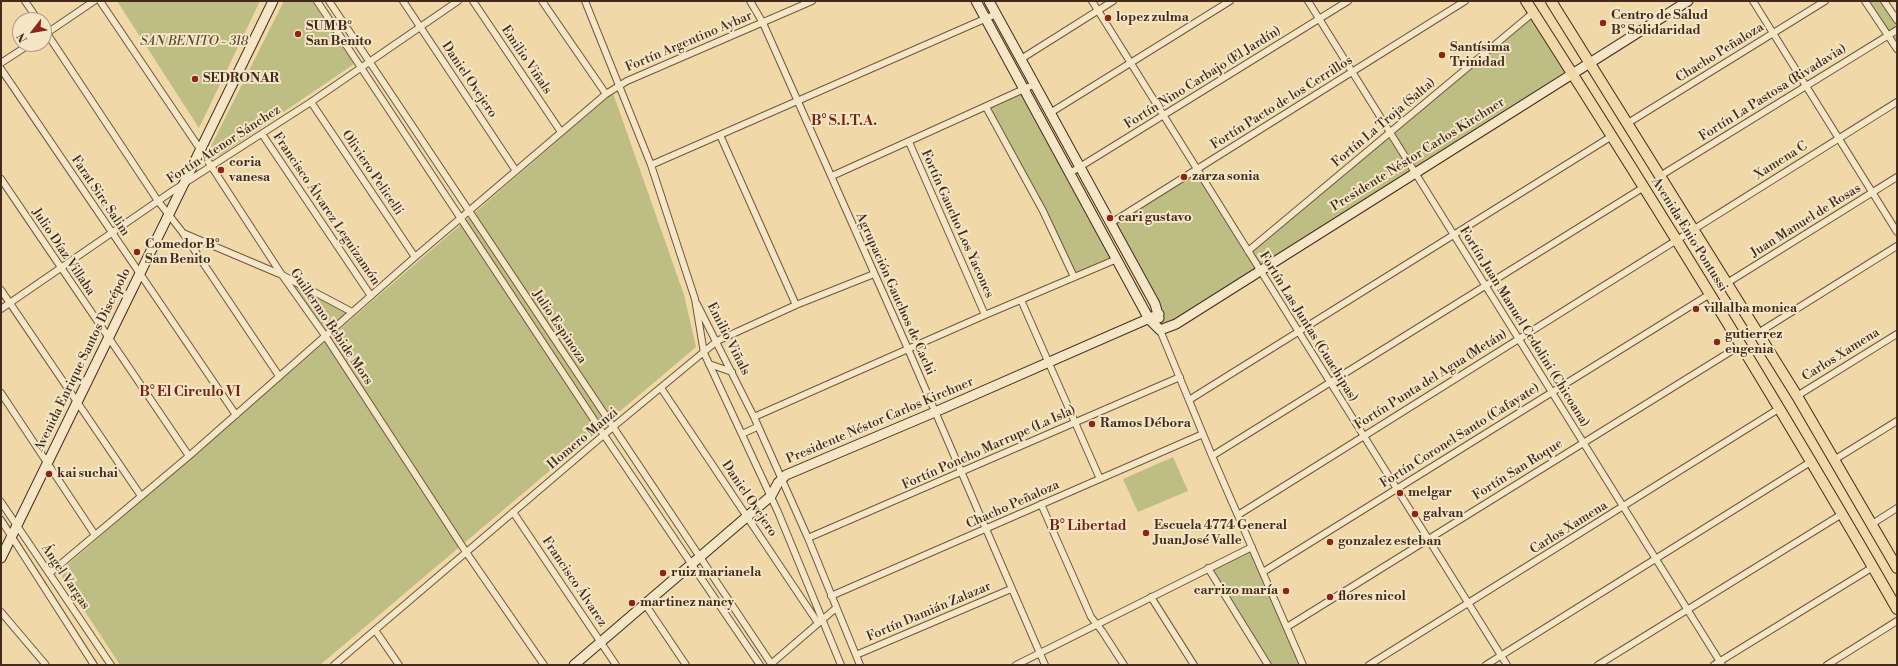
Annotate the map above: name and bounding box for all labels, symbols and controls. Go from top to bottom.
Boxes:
street label: Fortín Argentino Aybar [623,8,755,76]
place label: Centro de Salud B° Solidaridad [1611,8,1708,39]
place label: lopez zulma [1116,10,1189,26]
north arrow [12,12,52,52]
marker: lopez zulma [1103,13,1113,23]
marker: Centro de Salud B° Solidaridad [1598,18,1608,28]
place label: SUM B° San Benito [306,19,372,50]
street label: Chacho Peñaloza [1673,20,1767,86]
street label: Emilio Viñals [497,23,555,97]
street label: Fortín Nino Carbajo (El Jardín) [1122,23,1284,133]
marker: SUM B° San Benito [293,29,303,39]
text: N [14,30,31,45]
park label: SAN BENITO - 318 [140,34,248,50]
street label: Daniel Ovejero [438,39,500,121]
place label: Santísima Trinidad [1450,40,1510,71]
street label: Fortín La Pastosa (Rivadavia) [1696,41,1850,145]
marker: Santísima Trinidad [1437,50,1447,60]
street label: Fortín Pacto de los Cerrillos [1208,53,1356,153]
place label: SEDRONAR [203,71,279,87]
marker: SEDRONAR [190,74,200,84]
street label: Fortín La Troja (Salta) [1329,75,1439,171]
street label: Presidente Néstor Carlos Kirchner [1328,95,1508,215]
street label: Fortín Atenor Sánchez [164,102,284,188]
district label: B° S.I.T.A. [811,114,877,130]
street label: Oliviero Pelicelli [338,128,406,218]
street label: Francisco Álvarez Leguizamón [269,130,383,288]
street label: Xamena C [1752,139,1810,183]
street label: Fortín Gaucho Los Yacones [917,147,997,301]
street label: Farat Sire Salim [67,153,133,239]
place label: coria vanesa [229,155,270,186]
marker: coria vanesa [216,165,226,175]
place label: zarza sonia [1192,169,1259,185]
marker: zarza sonia [1179,172,1189,182]
street label: Avenida Enio Pontussi [1648,175,1730,295]
street label: Juan Manuel de Rosas [1748,181,1864,261]
street label: Julio Díaz Villaba [28,205,98,299]
street label: Agrupación Gauchos de Cachi [852,210,938,378]
place label: cari gustavo [1118,210,1192,226]
marker: cari gustavo [1105,213,1115,223]
street label: Fortín Juan Manuel Cedolini (Chicoana) [1456,224,1592,430]
place label: Comedor B° San Benito [145,237,220,268]
marker: Comedor B° San Benito [132,247,142,257]
street label: Fortín Las Juntas (Guachipas) [1255,249,1361,405]
street label: Avenida Enrique Santos Discépolo [32,266,134,454]
street label: Guillermo Bebide Mors [286,266,376,388]
street label: Julio Espinoza [529,287,589,367]
street label: Emilio Viñals [703,300,753,378]
place label: villalba monica [1704,301,1797,317]
marker: villalba monica [1691,304,1701,314]
street label: Carlos Xamena [1799,325,1883,385]
street label: Fortín Punta del Agua (Metán) [1352,327,1510,433]
place label: gutierrez eugenia [1725,327,1782,358]
marker: gutierrez eugenia [1712,337,1722,347]
street label: Presidente Néstor Carlos Kirchner [784,374,976,468]
street label: Fortín Coronel Santo (Cafayate) [1377,380,1543,492]
district label: B° El Circulo VI [139,385,241,401]
street label: Fortín Poncho Marrupe (La Isla) [900,403,1078,493]
street label: Homero Manzi [544,405,622,473]
place label: Ramos Débora [1100,416,1191,432]
marker: Ramos Débora [1087,419,1097,429]
street label: Fortín San Roque [1470,436,1566,504]
street label: Daniel Ovejero [718,458,780,540]
place label: kai suchai [57,466,118,482]
marker: kai suchai [44,469,54,479]
street label: Chacho Peñaloza [964,477,1062,533]
place label: melgar [1408,485,1452,501]
marker: melgar [1395,488,1405,498]
street label: Carlos Xamena [1527,498,1611,558]
place label: galvan [1423,506,1463,522]
marker: galvan [1410,509,1420,519]
place label: Escuela 4774 General Juan José Valle [1154,518,1287,549]
district label: B° Libertad [1049,519,1127,535]
marker: Escuela 4774 General Juan José Valle [1141,528,1151,538]
street label: Francisco Álvarez [538,534,610,630]
place label: gonzalez esteban [1338,534,1441,550]
marker: gonzalez esteban [1325,537,1335,547]
street label: Ángel Vargas [37,541,93,613]
place label: ruiz marianela [671,565,761,581]
marker: ruiz marianela [658,568,668,578]
street label: Fortín Damián Zalazar [865,579,993,645]
place label: carrizo maría [1194,583,1278,599]
marker: carrizo maría [1281,586,1291,596]
place label: flores nicol [1338,589,1406,605]
marker: flores nicol [1325,592,1335,602]
place label: martinez nancy [640,595,734,611]
marker: martinez nancy [627,598,637,608]

